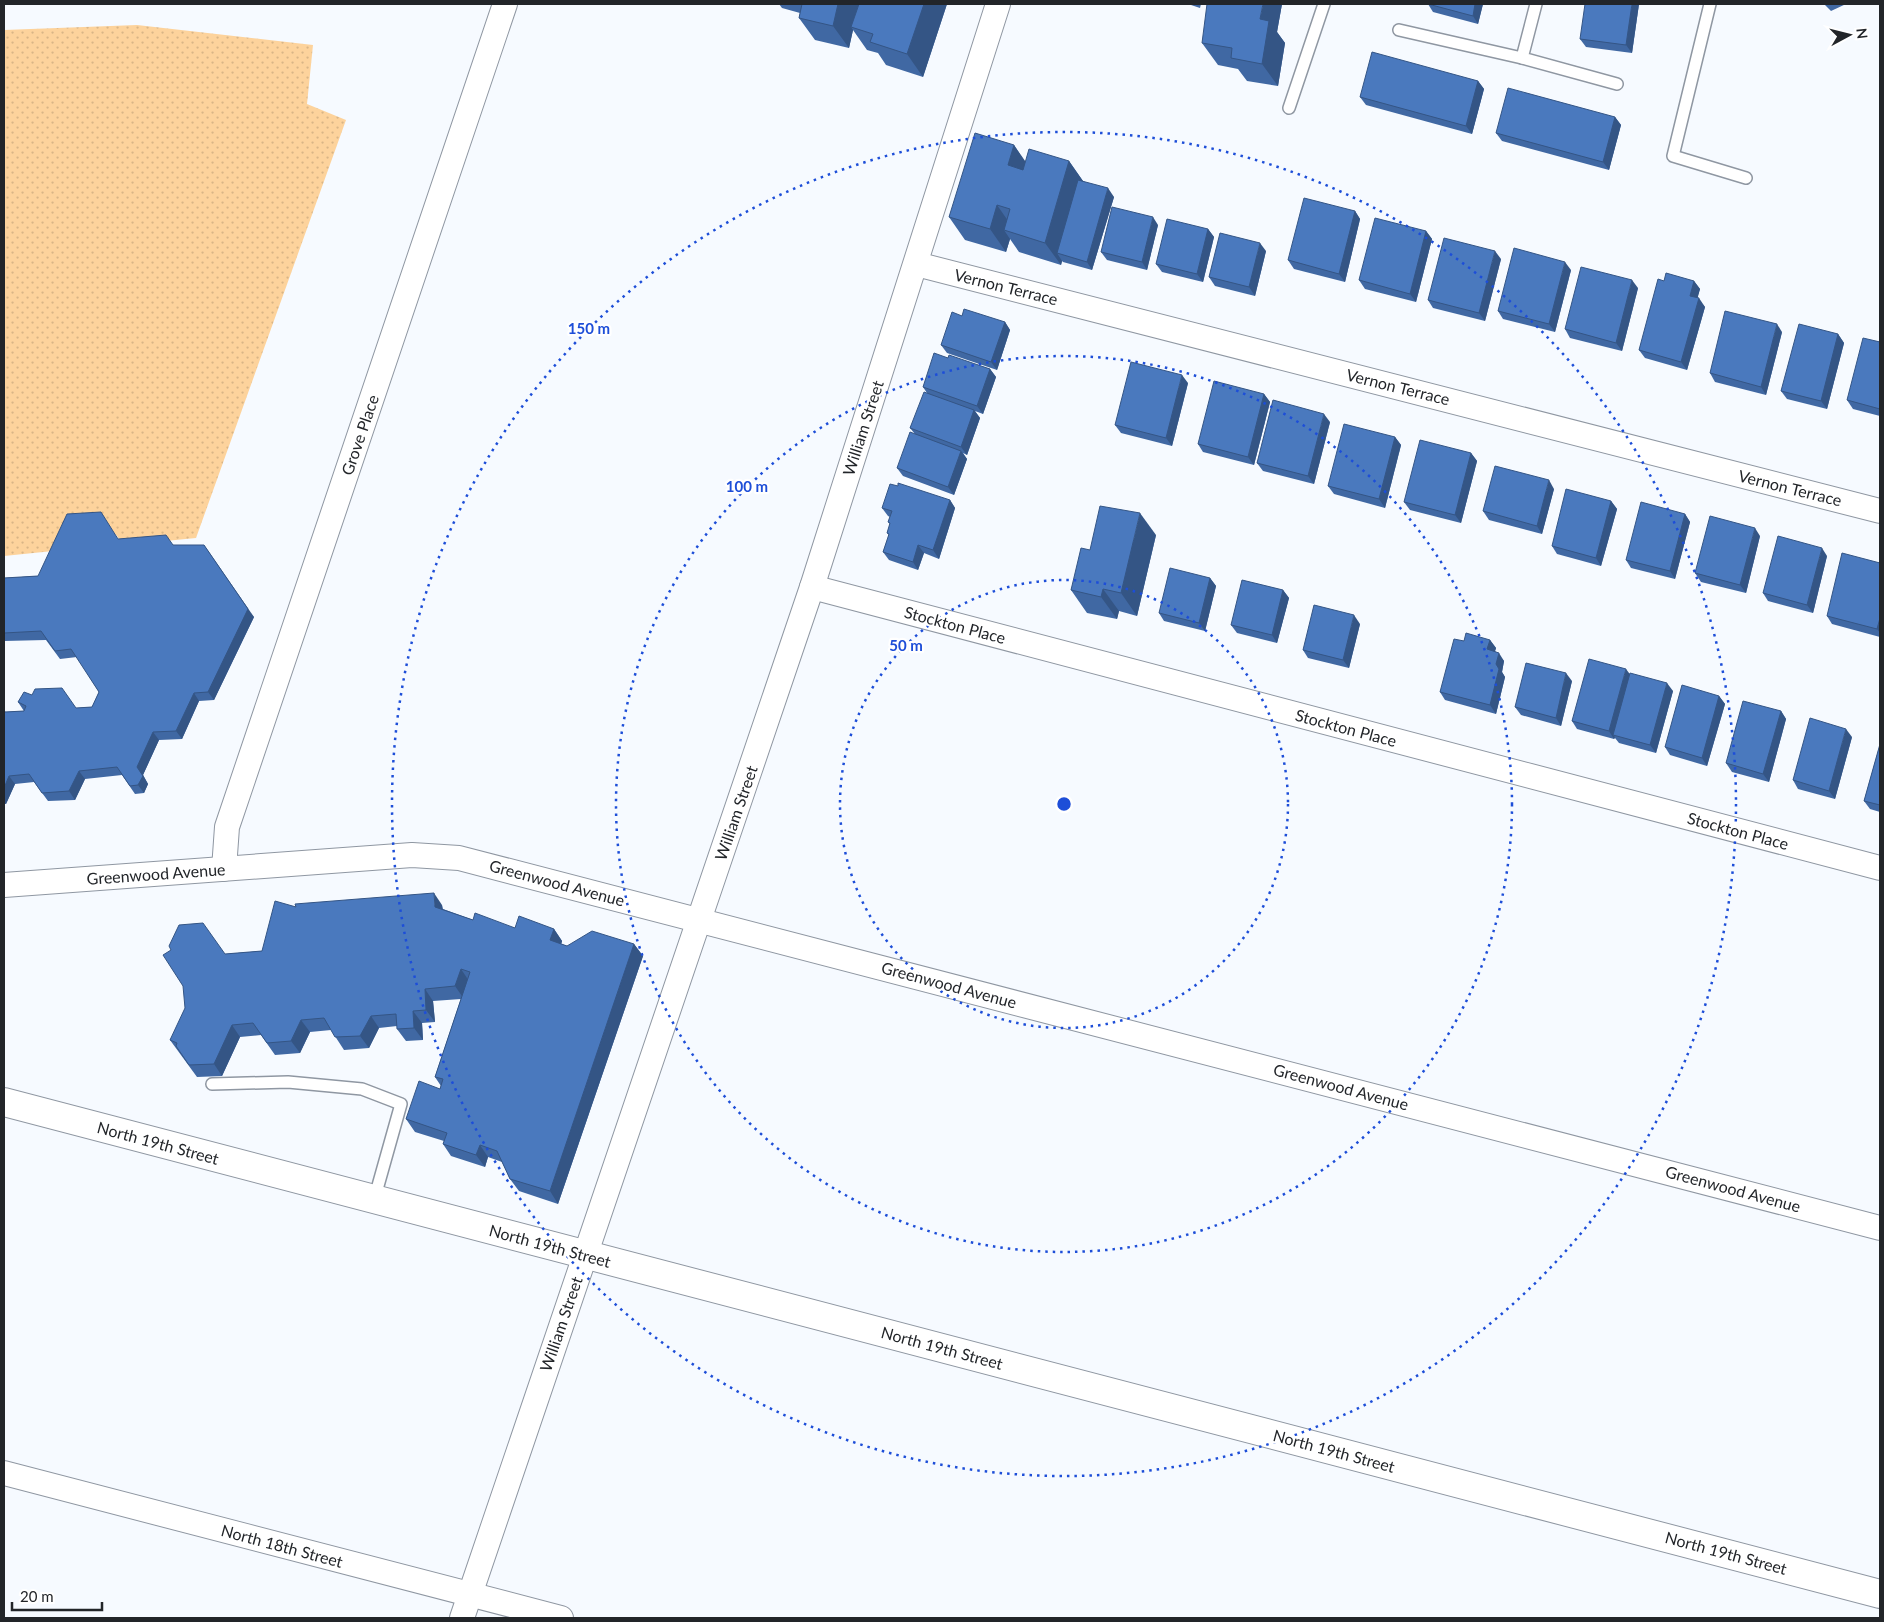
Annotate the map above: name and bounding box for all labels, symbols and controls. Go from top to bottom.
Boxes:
north arrow [1824,10,1874,60]
text: N [1853,27,1871,40]
street label: Vernon Terrace [952,264,1060,309]
text: 150 m [568,319,610,337]
street label: Vernon Terrace [1344,364,1452,409]
street label: William Street [838,378,887,478]
street label: Grove Place [337,392,382,478]
street label: Vernon Terrace [1736,465,1844,510]
text: 100 m [726,477,768,495]
street label: Stockton Place [902,602,1008,647]
text: 50 m [889,636,923,654]
street label: Stockton Place [1293,705,1399,750]
street label: William Street [710,763,761,863]
centre of rings [1055,795,1073,813]
street label: Stockton Place [1685,808,1791,853]
street label: Greenwood Avenue [488,855,627,910]
street label: Greenwood Avenue [86,859,226,888]
street label: Greenwood Avenue [880,957,1019,1012]
street label: Greenwood Avenue [1272,1059,1411,1114]
street label: North 19th Street [95,1117,221,1168]
street label: Greenwood Avenue [1664,1161,1803,1216]
street label: North 19th Street [487,1220,613,1271]
street label: William Street [535,1274,586,1374]
street label: North 19th Street [879,1322,1005,1373]
street label: North 19th Street [1271,1425,1397,1476]
street label: North 18th Street [219,1520,345,1571]
street label: North 19th Street [1663,1527,1789,1578]
scale bar [12,1580,102,1612]
text: 20 m [20,1587,54,1605]

